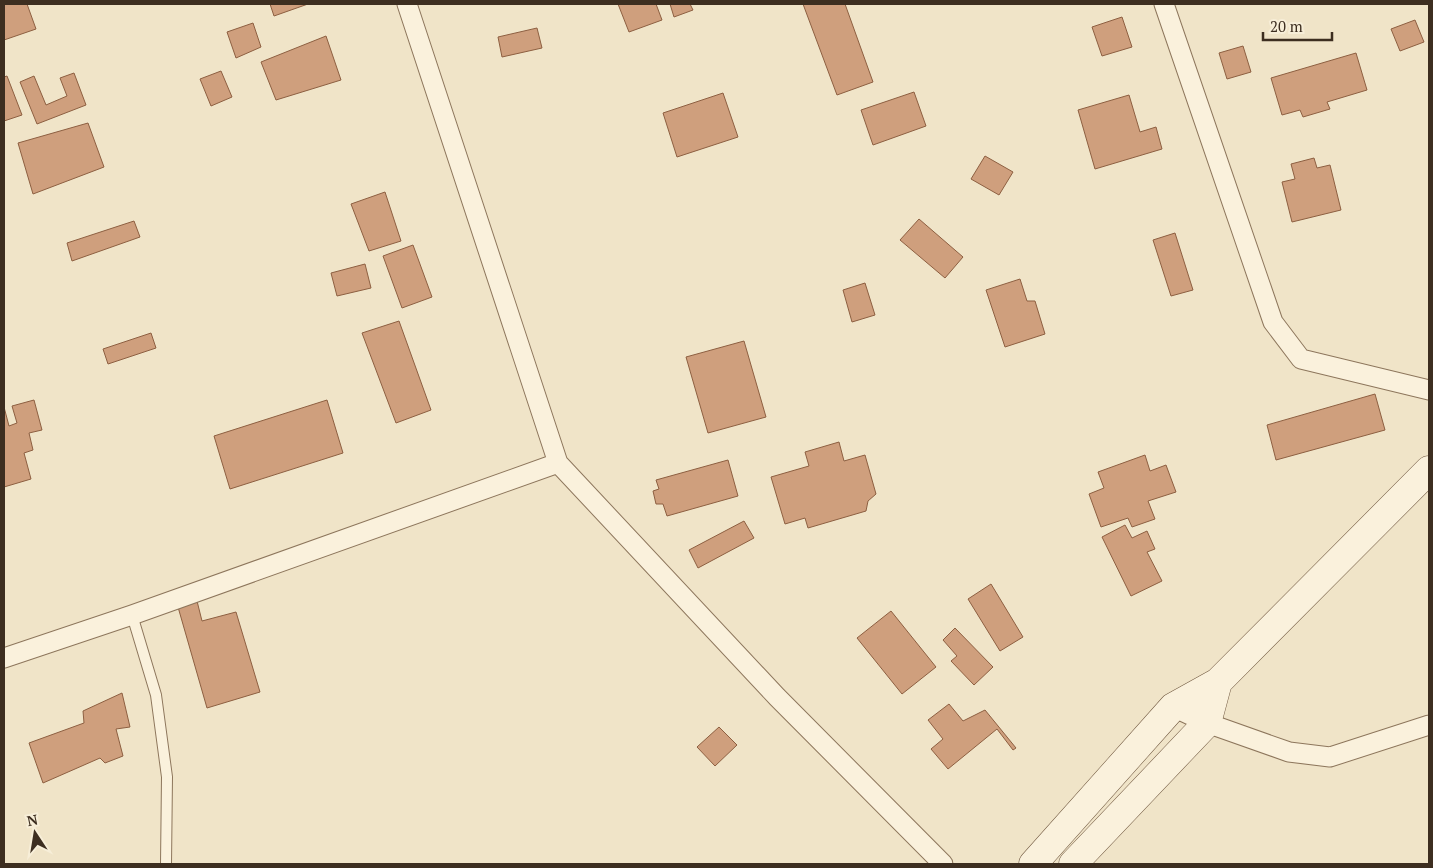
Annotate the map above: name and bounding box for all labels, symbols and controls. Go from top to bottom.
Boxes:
scale bar [1263,10,1332,42]
text: 20 m [1270,16,1303,36]
north arrow [10,808,60,858]
text: N [25,809,40,830]

